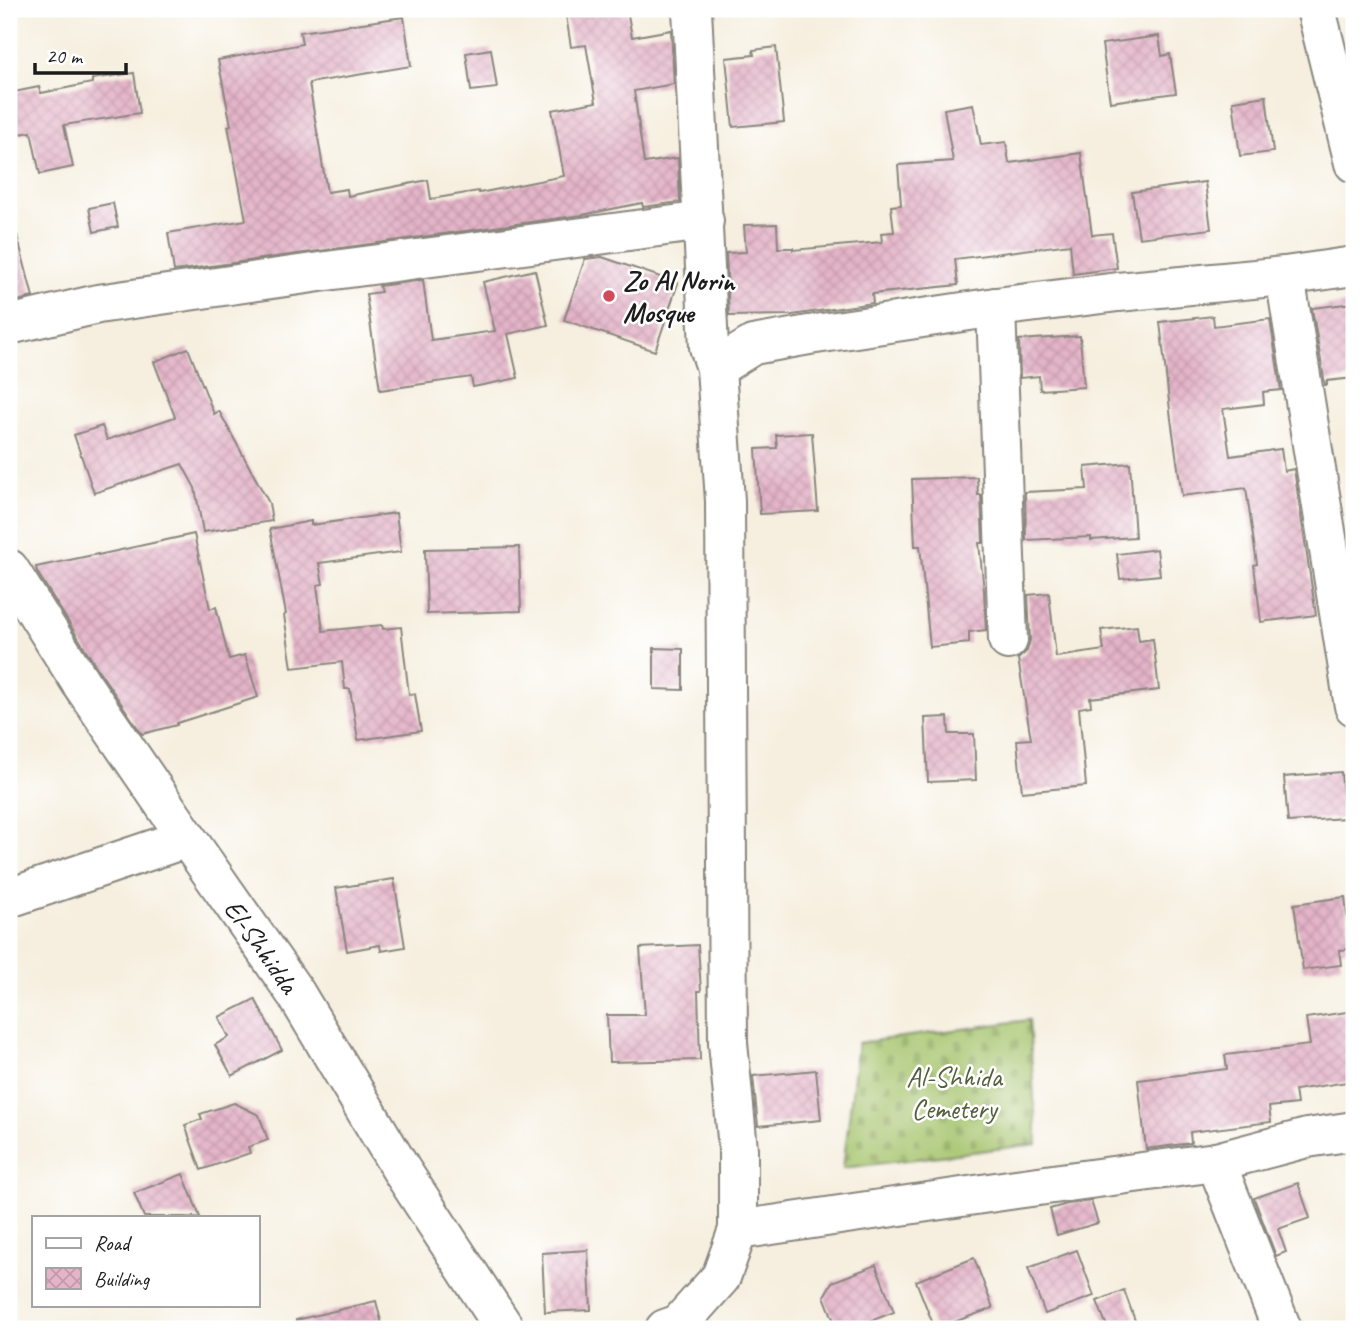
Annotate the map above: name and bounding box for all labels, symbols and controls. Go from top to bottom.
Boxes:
scale bar [35,32,126,76]
text: 20 m [46,43,84,69]
place label: Zo Al Norin Mosque [623,263,737,330]
marker: Zo Al Norin Mosque [601,288,617,304]
street label: El-Shhidda [217,892,308,1002]
park label: Al-Shhida Cemetery [906,1059,1003,1126]
legend [32,1216,259,1306]
text: Road [94,1230,133,1256]
text: Building [94,1266,151,1292]

